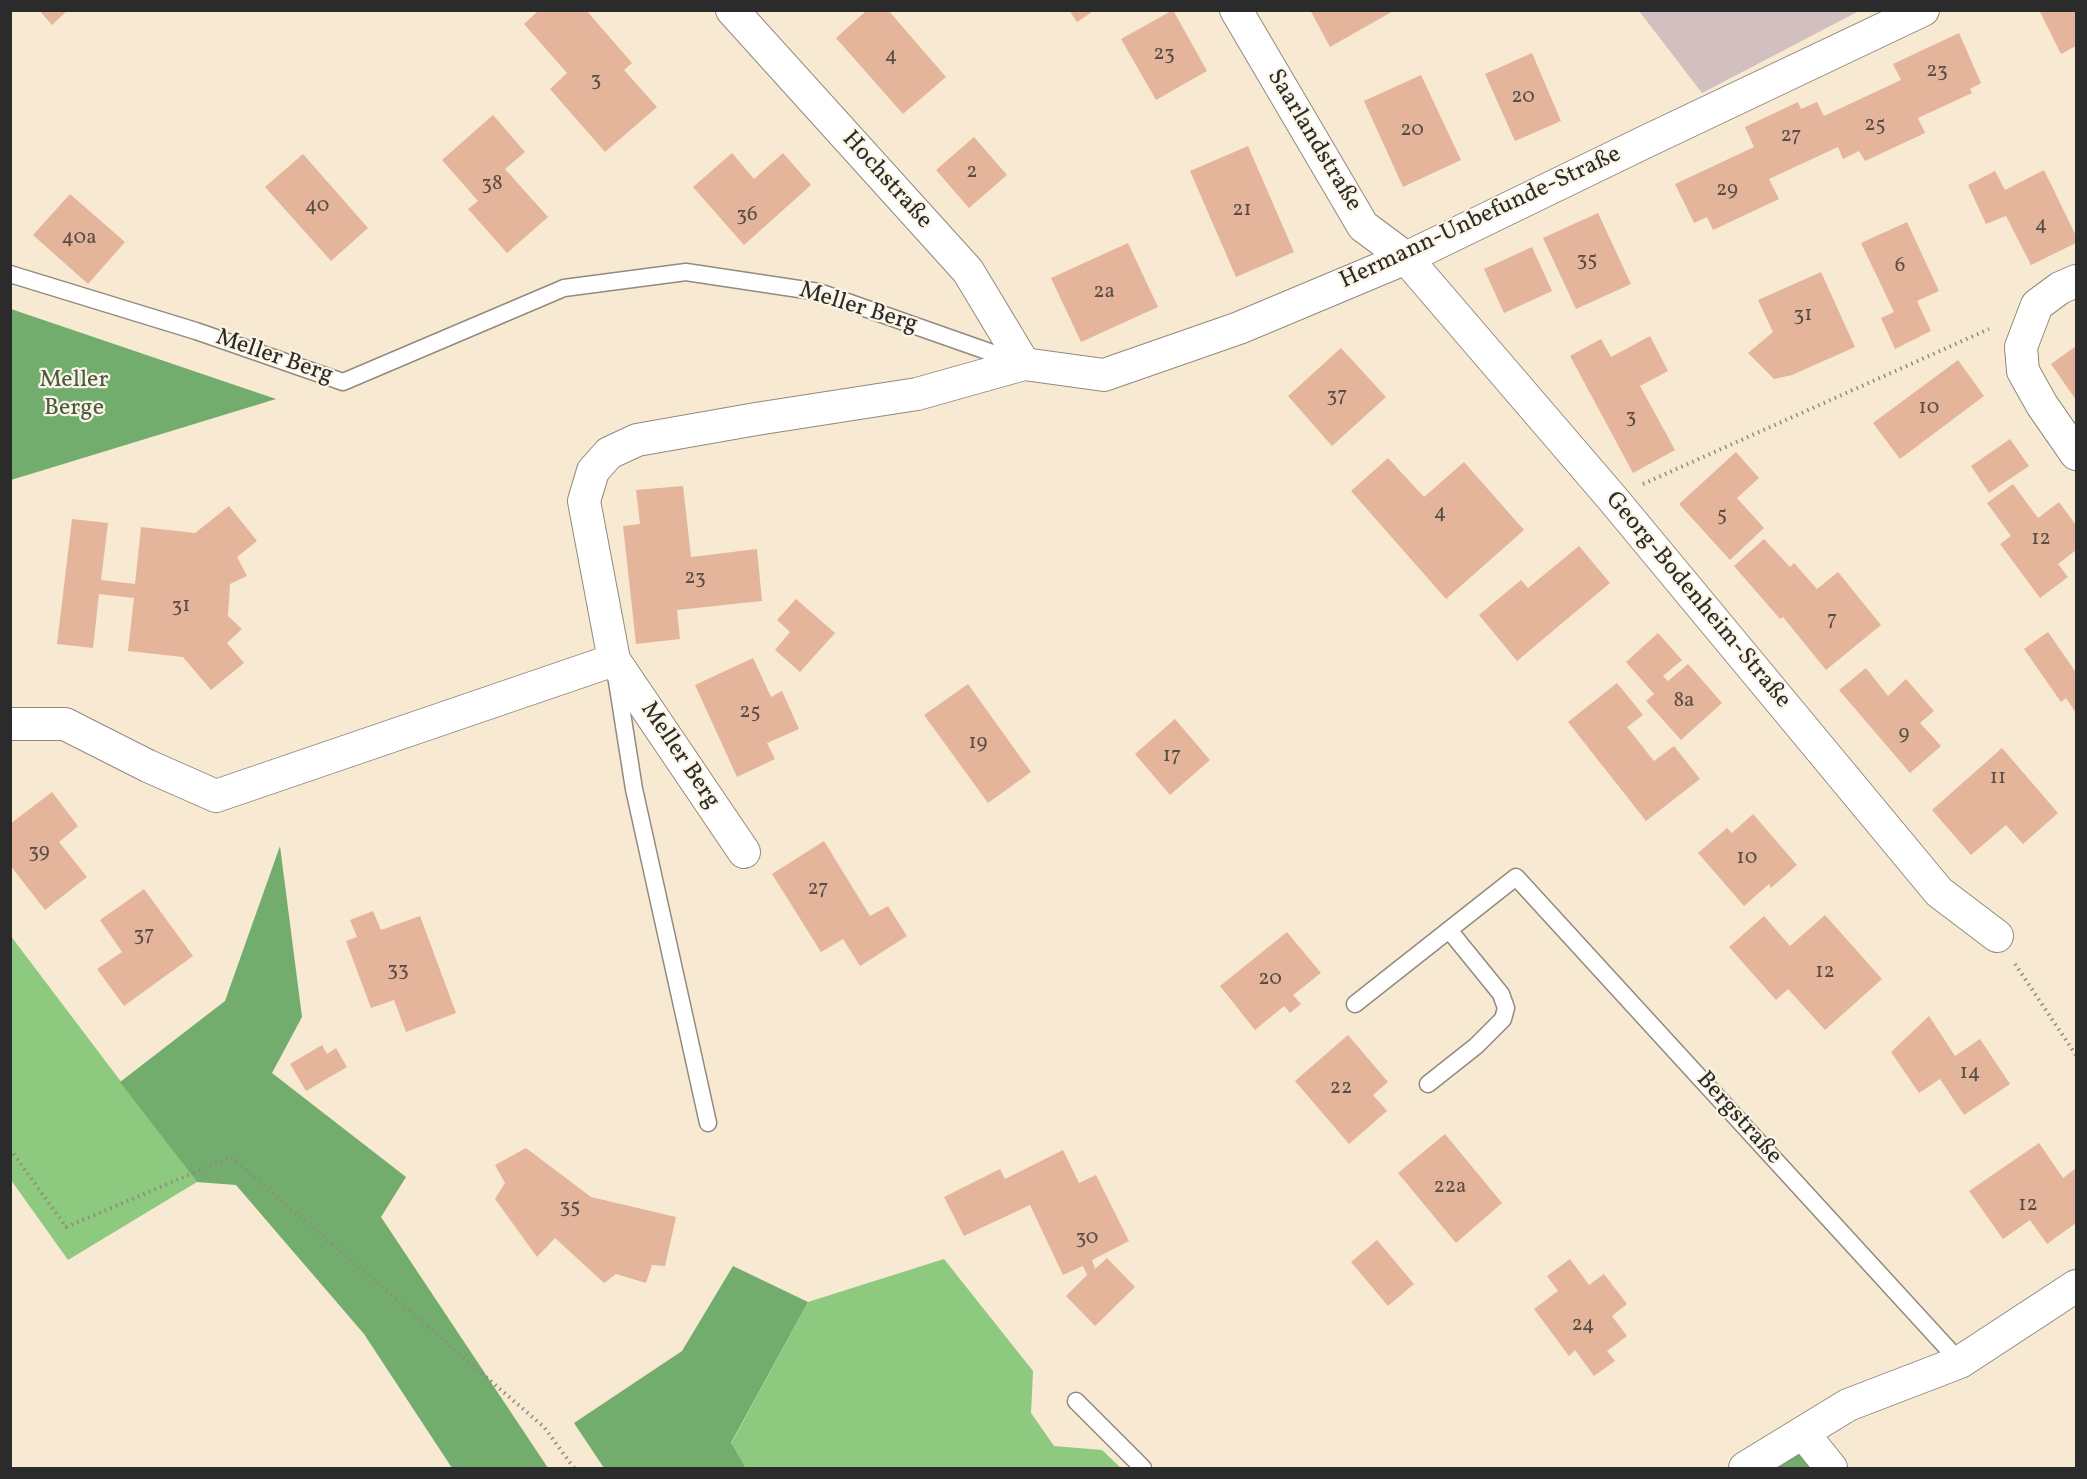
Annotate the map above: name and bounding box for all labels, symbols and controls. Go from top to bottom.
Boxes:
house number: 23 [1153,42,1175,68]
house number: 4 [885,44,897,70]
house number: 23 [1926,59,1948,85]
street label: Saarlandstraße [1259,65,1367,217]
house number: 3 [591,68,601,94]
house number: 20 [1511,85,1535,111]
house number: 25 [1864,113,1886,139]
house number: 20 [1400,118,1424,144]
house number: 27 [1781,124,1801,150]
street label: Hochstraße [835,126,937,236]
street label: Hermann-Unbefunde-Straße [1336,141,1626,297]
house number: 2 [966,160,978,186]
house number: 38 [481,172,503,198]
house number: 29 [1716,178,1738,204]
house number: 40 [305,194,329,220]
house number: 21 [1232,198,1252,224]
house number: 36 [736,203,758,229]
house number: 4 [2035,213,2047,239]
house number: 40a [61,226,97,252]
house number: 35 [1577,248,1597,274]
house number: 6 [1895,254,1905,280]
street label: Meller Berg [795,277,921,341]
house number: 2a [1093,280,1115,306]
house number: 31 [1794,303,1812,329]
street label: Meller Berg [211,324,337,392]
park label: Meller Berge [39,368,109,424]
house number: 37 [1327,384,1347,410]
house number: 10 [1919,396,1939,422]
house number: 3 [1626,405,1636,431]
street label: Georg-Bodenheim-Straße [1598,487,1796,715]
house number: 4 [1434,501,1446,527]
house number: 5 [1717,503,1727,529]
house number: 12 [2031,527,2051,553]
house number: 23 [684,566,706,592]
house number: 31 [172,594,190,620]
house number: 7 [1827,608,1837,634]
house number: 8a [1673,689,1695,715]
street label: Meller Berg [633,697,725,815]
house number: 25 [739,700,761,726]
house number: 9 [1899,722,1909,748]
house number: 19 [968,731,988,757]
house number: 17 [1163,744,1181,770]
house number: 11 [1990,766,2006,792]
house number: 39 [28,840,50,866]
house number: 10 [1737,846,1757,872]
house number: 27 [808,877,828,903]
house number: 37 [134,923,154,949]
house number: 33 [387,958,409,984]
house number: 12 [1815,960,1835,986]
house number: 20 [1258,967,1282,993]
house number: 14 [1960,1061,1980,1087]
street label: Bergstraße [1689,1067,1787,1171]
house number: 22 [1330,1076,1352,1102]
house number: 22a [1433,1175,1467,1201]
house number: 12 [2018,1193,2038,1219]
house number: 35 [560,1195,580,1221]
house number: 30 [1076,1226,1098,1252]
house number: 24 [1571,1313,1595,1339]

